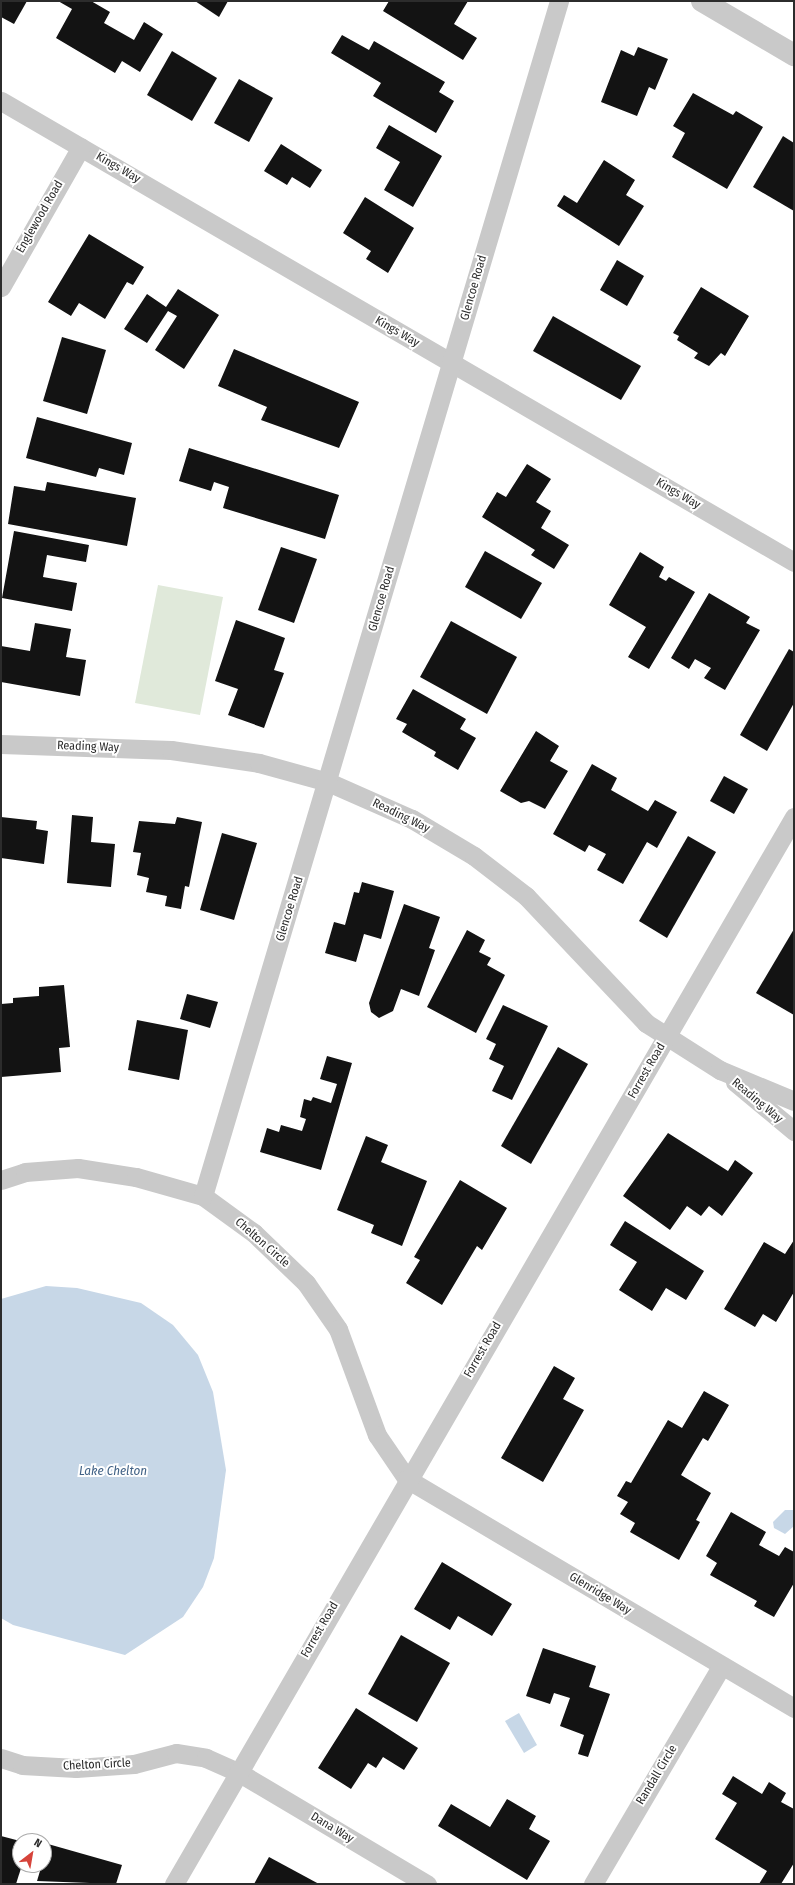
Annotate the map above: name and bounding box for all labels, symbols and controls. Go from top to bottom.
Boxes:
street label: Kings Way [93,150,143,186]
street label: Englewood Road [13,178,67,256]
street label: Glencoe Road [458,254,490,322]
street label: Kings Way [372,314,422,350]
street label: Kings Way [653,476,703,512]
street label: Glencoe Road [366,565,398,633]
street label: Reading Way [57,739,119,755]
street label: Reading Way [370,796,432,836]
street label: Glencoe Road [273,875,307,943]
street label: Forrest Road [625,1041,669,1101]
street label: Reading Way [729,1076,785,1126]
street label: Chelton Circle [232,1215,292,1271]
street label: Forrest Road [461,1320,505,1380]
water label: Lake Chelton [79,1463,147,1479]
street label: Glenridge Way [566,1570,634,1618]
street label: Forrest Road [298,1600,342,1660]
street label: Randall Circle [634,1743,680,1807]
street label: Chelton Circle [63,1756,131,1774]
street label: Dana Way [308,1810,356,1846]
north arrow [12,1833,52,1873]
text: N [32,1836,44,1850]

